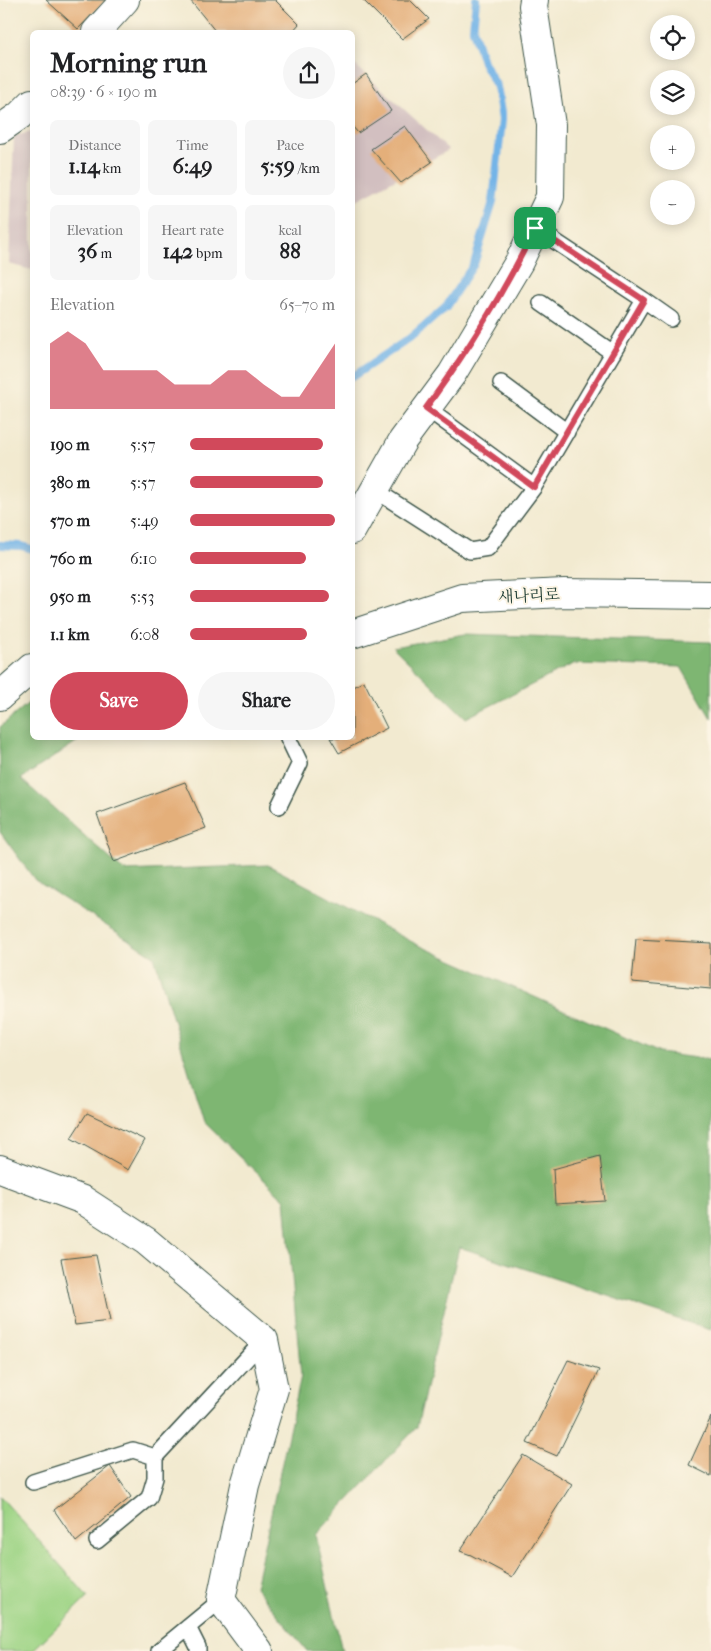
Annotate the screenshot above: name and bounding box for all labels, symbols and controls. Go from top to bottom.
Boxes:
map controls [650,15,695,225]
button: locate [650,15,695,60]
text: Morning run [50,46,207,79]
button: share [283,47,335,99]
button: layers [650,70,695,115]
text: 08:39 · 6 × 190 m [50,82,157,101]
button: + [650,125,695,170]
text: Distance [69,137,121,154]
text: Time [177,137,208,154]
text: Pace [276,137,304,154]
text: 1.14 [68,154,100,178]
text: 6:49 [173,154,212,178]
text: 5:59 [260,154,295,178]
text: km [100,160,121,177]
text: /km [295,160,320,177]
button: − [650,180,695,225]
pin [514,207,556,249]
icon: arrive [521,214,549,242]
text: Elevation [67,222,123,239]
text: Heart rate [161,222,224,239]
text: kcal [278,222,302,239]
text: 36 [78,239,98,263]
text: 142 [162,239,193,263]
text: 88 [280,239,301,263]
text: m [98,245,112,262]
text: bpm [193,245,223,262]
text: Elevation [50,295,115,314]
text: 65–70 m [279,295,335,314]
text: 190 m [50,435,90,454]
text: 5:57 [130,435,155,454]
text: 380 m [50,473,90,492]
text: 5:57 [130,473,155,492]
text: 570 m [50,511,90,530]
text: 5:49 [130,511,159,530]
text: 760 m [50,549,92,568]
text: 6:10 [130,549,157,568]
street label: 새나리로 [498,584,561,607]
text: 950 m [50,587,91,606]
text: 5:53 [130,587,154,606]
text: 1.1 km [50,625,89,644]
text: 6:08 [130,625,159,644]
button: Save [50,672,188,730]
button: Share [198,672,335,730]

